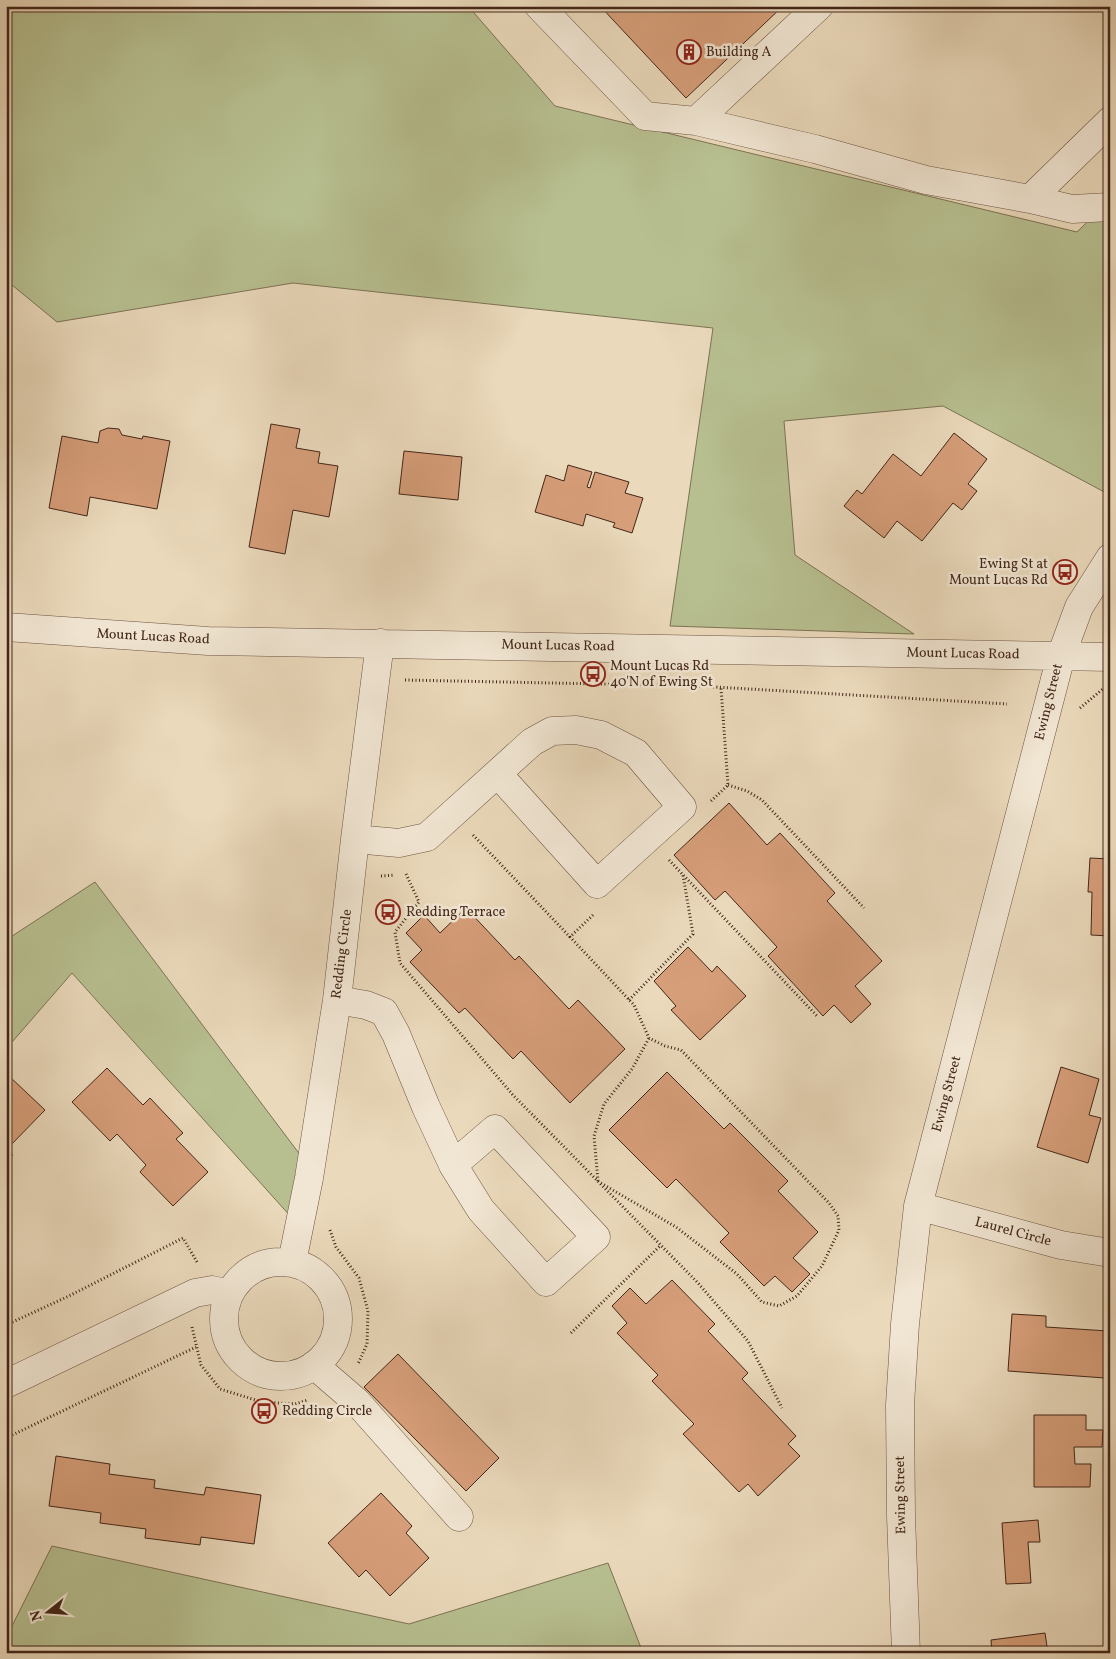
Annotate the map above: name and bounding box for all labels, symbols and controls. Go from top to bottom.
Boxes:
building icon: Building A [676,39,702,65]
place label: Building A [706,43,771,62]
place label: Ewing St at Mount Lucas Rd [949,555,1048,590]
bus stop icon: Ewing St at Mount Lucas Rd [1052,559,1078,585]
street label: Mount Lucas Road [96,625,210,649]
street label: Mount Lucas Road [501,636,615,656]
street label: Mount Lucas Road [906,644,1020,664]
place label: Mount Lucas Rd 40'N of Ewing St [610,657,713,692]
bus stop icon: Mount Lucas Rd 40'N of Ewing St [580,661,606,687]
street label: Ewing Street [1030,662,1068,742]
bus stop icon: Redding Terrace [375,899,401,925]
place label: Redding Terrace [406,903,506,922]
street label: Redding Circle [327,908,357,1000]
street label: Ewing Street [928,1054,966,1134]
street label: Laurel Circle [973,1213,1054,1251]
bus stop icon: Redding Circle [251,1398,277,1424]
place label: Redding Circle [282,1402,373,1421]
street label: Ewing Street [891,1456,911,1534]
north arrow [22,1586,72,1636]
text: N [26,1608,48,1623]

